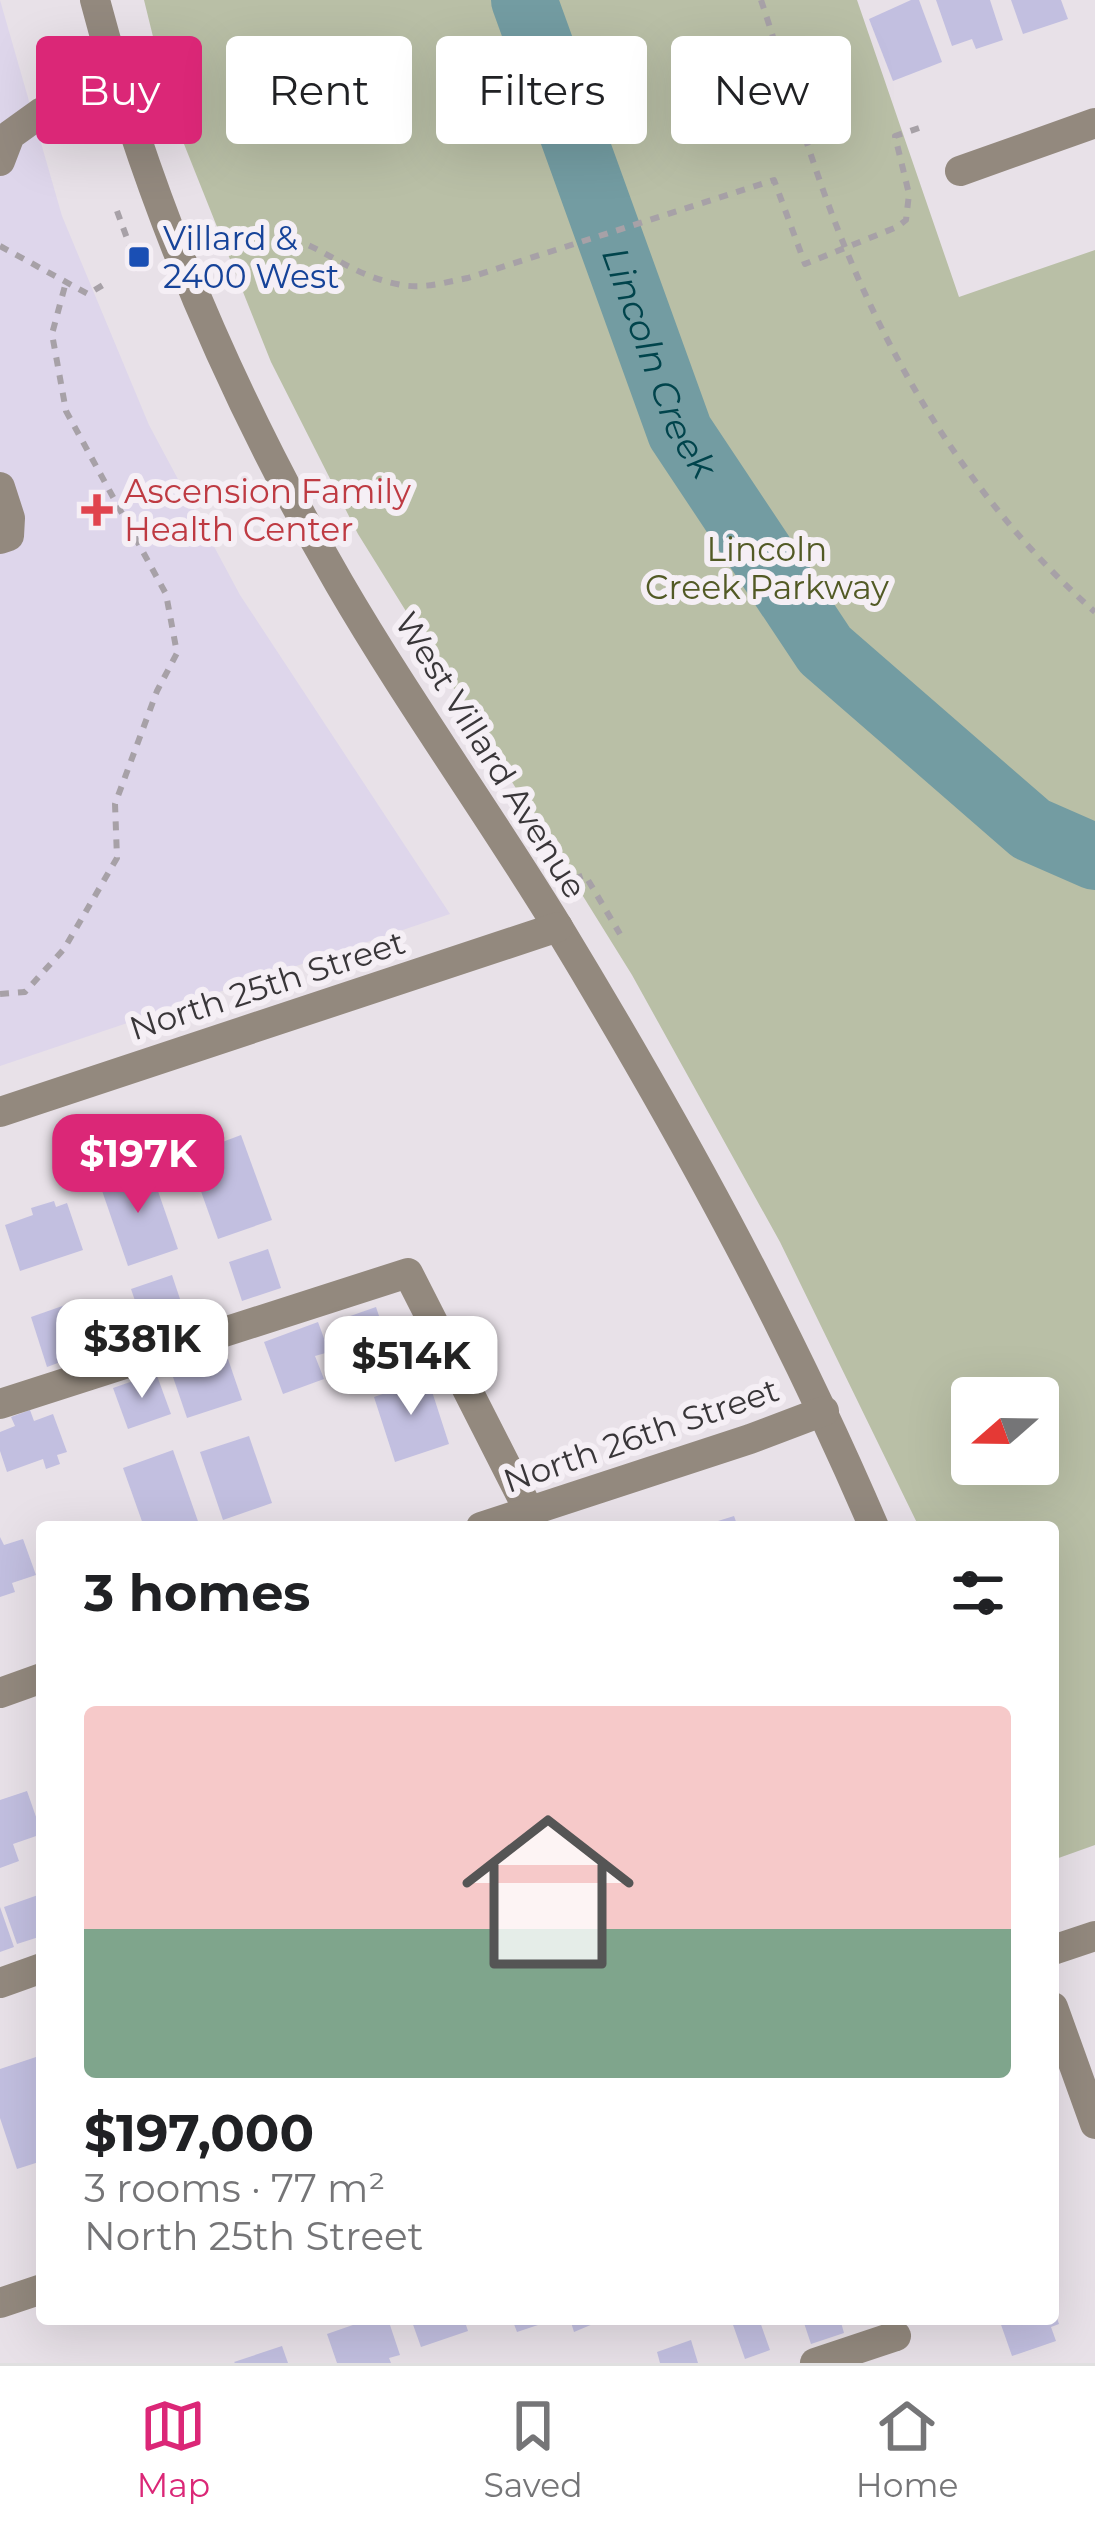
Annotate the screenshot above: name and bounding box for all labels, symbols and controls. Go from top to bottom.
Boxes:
chip: Buy [36,36,202,144]
chip: Rent [226,36,412,144]
chip: Filters [436,36,647,144]
chip: New [671,36,851,144]
place label: Villard & 2400 West [163,218,339,296]
water label: Lincoln Creek [593,241,727,488]
marker: Villard & 2400 West [126,244,152,270]
place label: Ascension Family Health Center [124,471,411,549]
marker: Ascension Family Health Center [81,494,113,526]
park label: Lincoln Creek Parkway [645,529,889,607]
street label: West Villard Avenue [387,605,595,905]
street label: North 25th Street [124,922,410,1048]
pin: $197K [54,1114,222,1216]
text: $197K [79,1129,197,1177]
pin: $381K [58,1299,226,1401]
text: $381K [83,1314,201,1362]
pin: $514K [327,1316,495,1418]
text: $514K [351,1331,471,1379]
street label: North 26th Street [498,1369,784,1501]
north arrow [951,1377,1059,1485]
map controls [951,1377,1059,1485]
icon: filters [945,1560,1011,1626]
text: 3 homes [84,1562,310,1624]
icon: home [440,1784,656,2000]
text: $197,000 [84,2102,314,2164]
text: 3 rooms · 77 m² [84,2164,385,2212]
text: North 25th Street [84,2212,423,2260]
tab: Map [137,2393,210,2505]
tab: Saved [483,2393,583,2505]
tab: Home [856,2393,958,2505]

